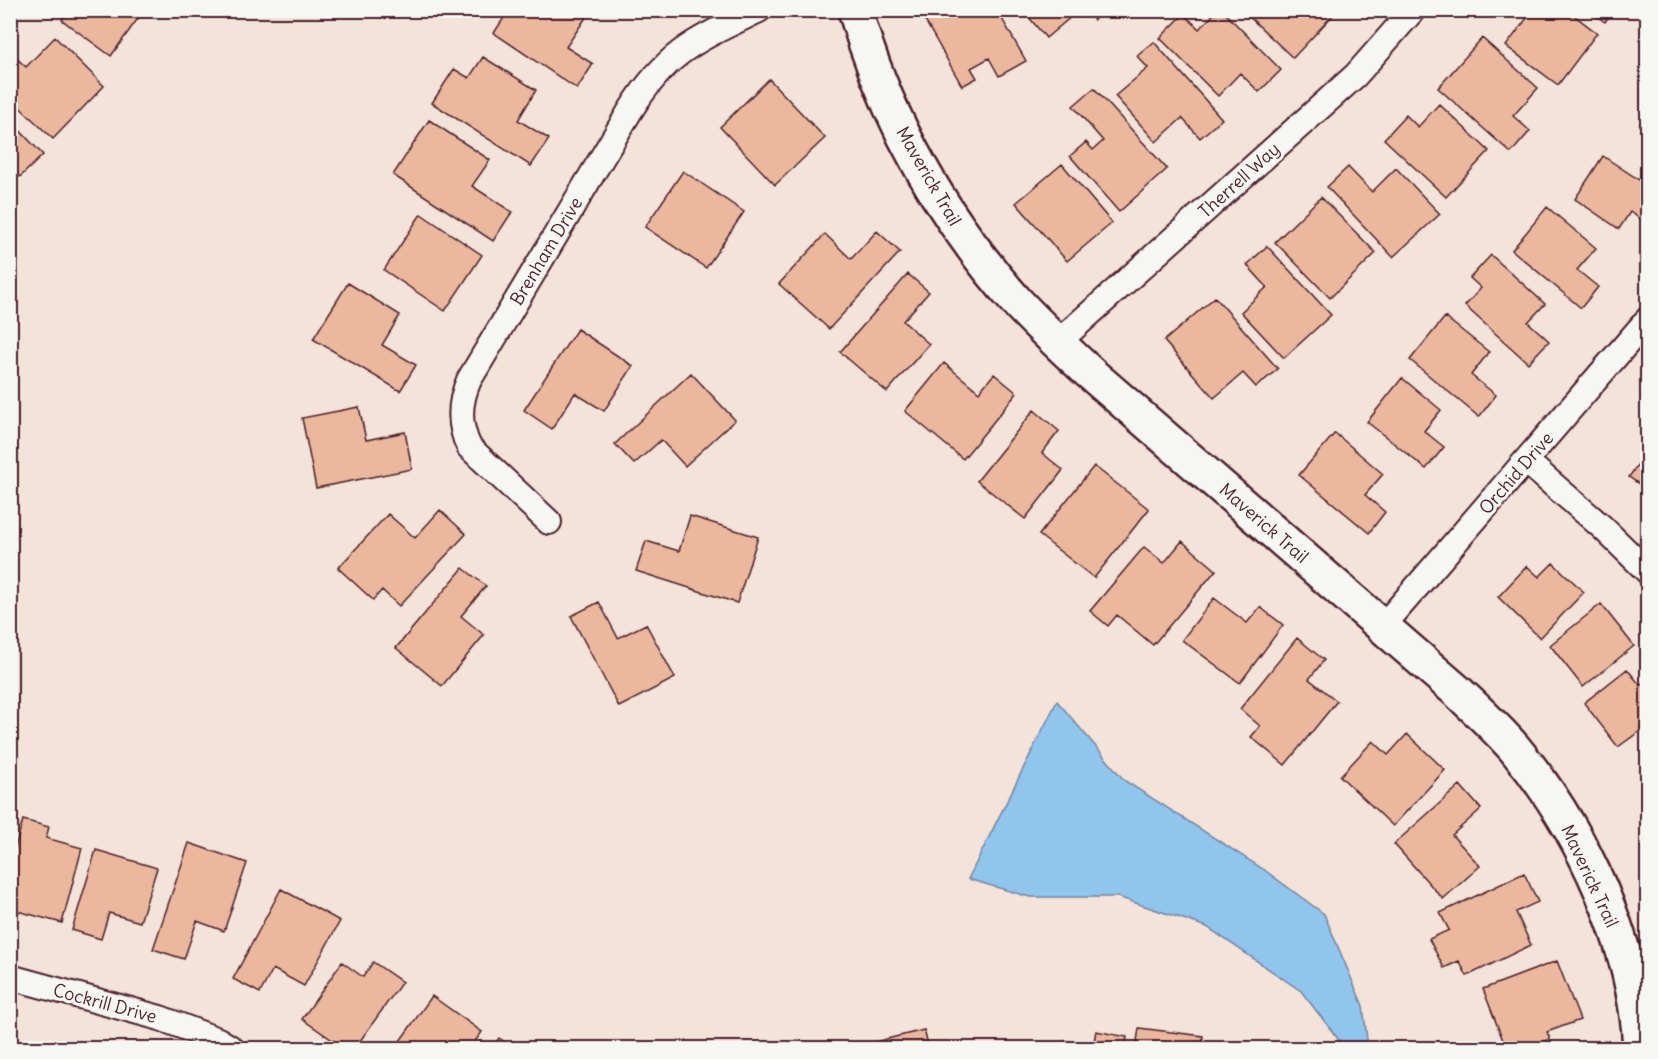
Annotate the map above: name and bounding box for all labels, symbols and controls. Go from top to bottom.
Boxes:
street label: Maverick Trail [891,122,967,230]
street label: Therrell Way [1193,137,1285,223]
street label: Brenham Drive [505,193,587,309]
street label: Orchid Drive [1474,427,1558,519]
street label: Maverick Trail [1215,478,1313,568]
street label: Maverick Trail [1556,821,1624,931]
street label: Cockrill Drive [51,978,159,1028]

